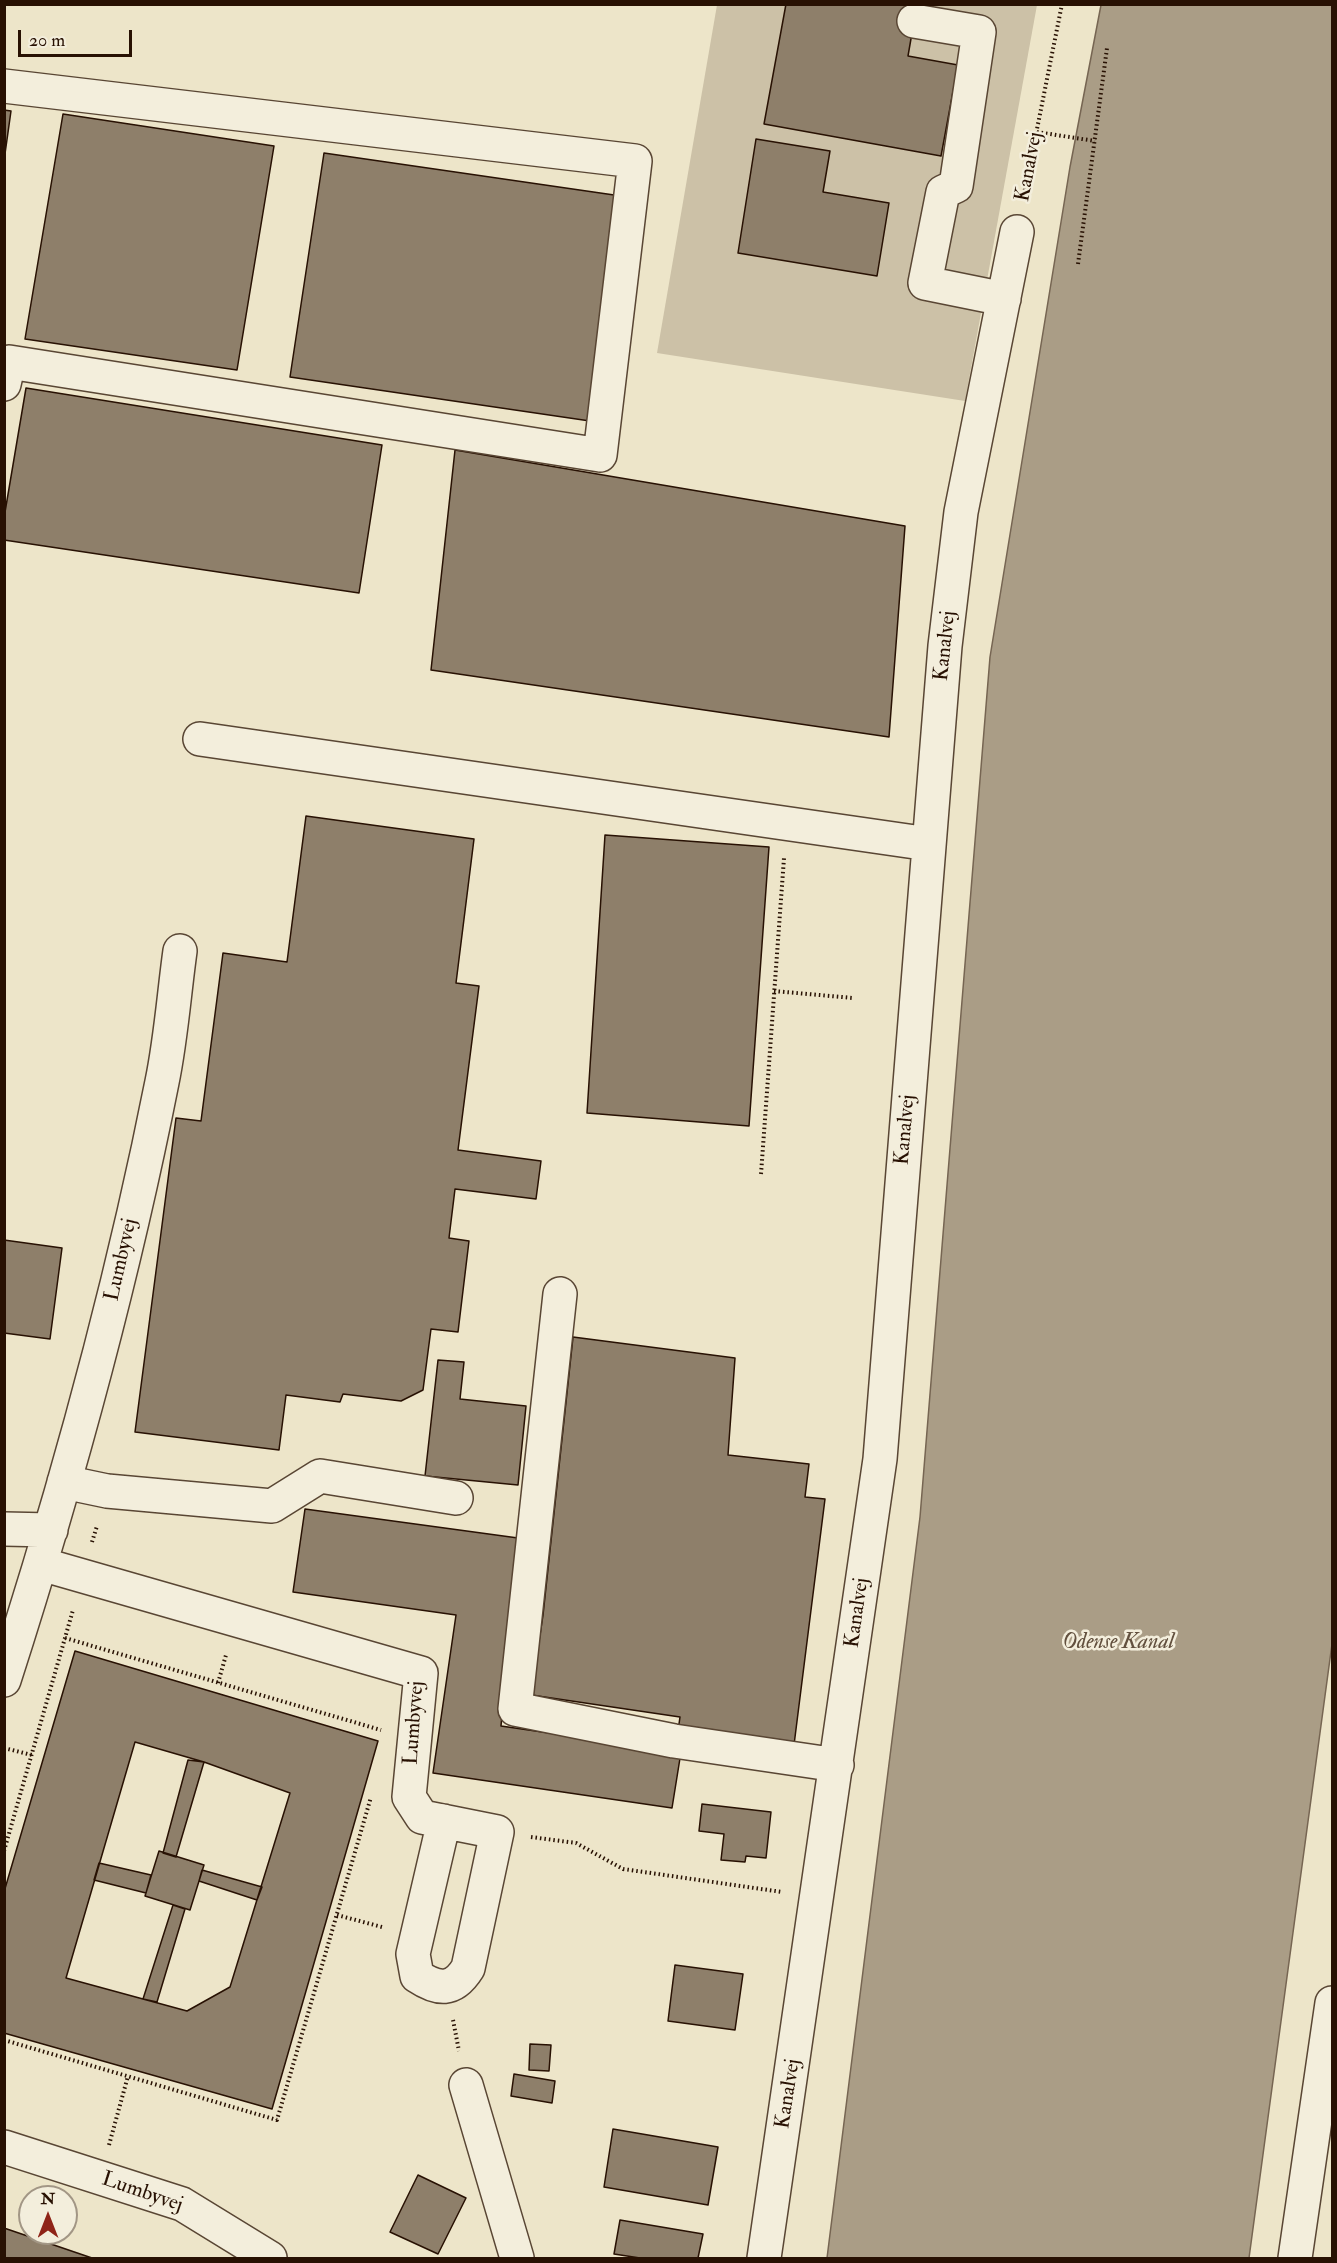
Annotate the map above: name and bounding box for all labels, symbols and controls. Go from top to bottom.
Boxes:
scale bar [21,18,135,56]
text: 20 m [29,29,65,52]
street label: Kanalvej [1011,130,1049,204]
street label: Kanalvej [930,610,962,682]
street label: Kanalvej [890,1094,922,1166]
street label: Lumbyvej [100,1216,144,1304]
street label: Kanalvej [841,1576,875,1650]
water label: Odense Kanal [1062,1630,1174,1656]
street label: Lumbyvej [399,1680,431,1766]
street label: Kanalvej [771,2057,807,2131]
street label: Lumbyvej [98,2167,186,2219]
north arrow [18,2185,78,2245]
text: N [41,2189,55,2209]

